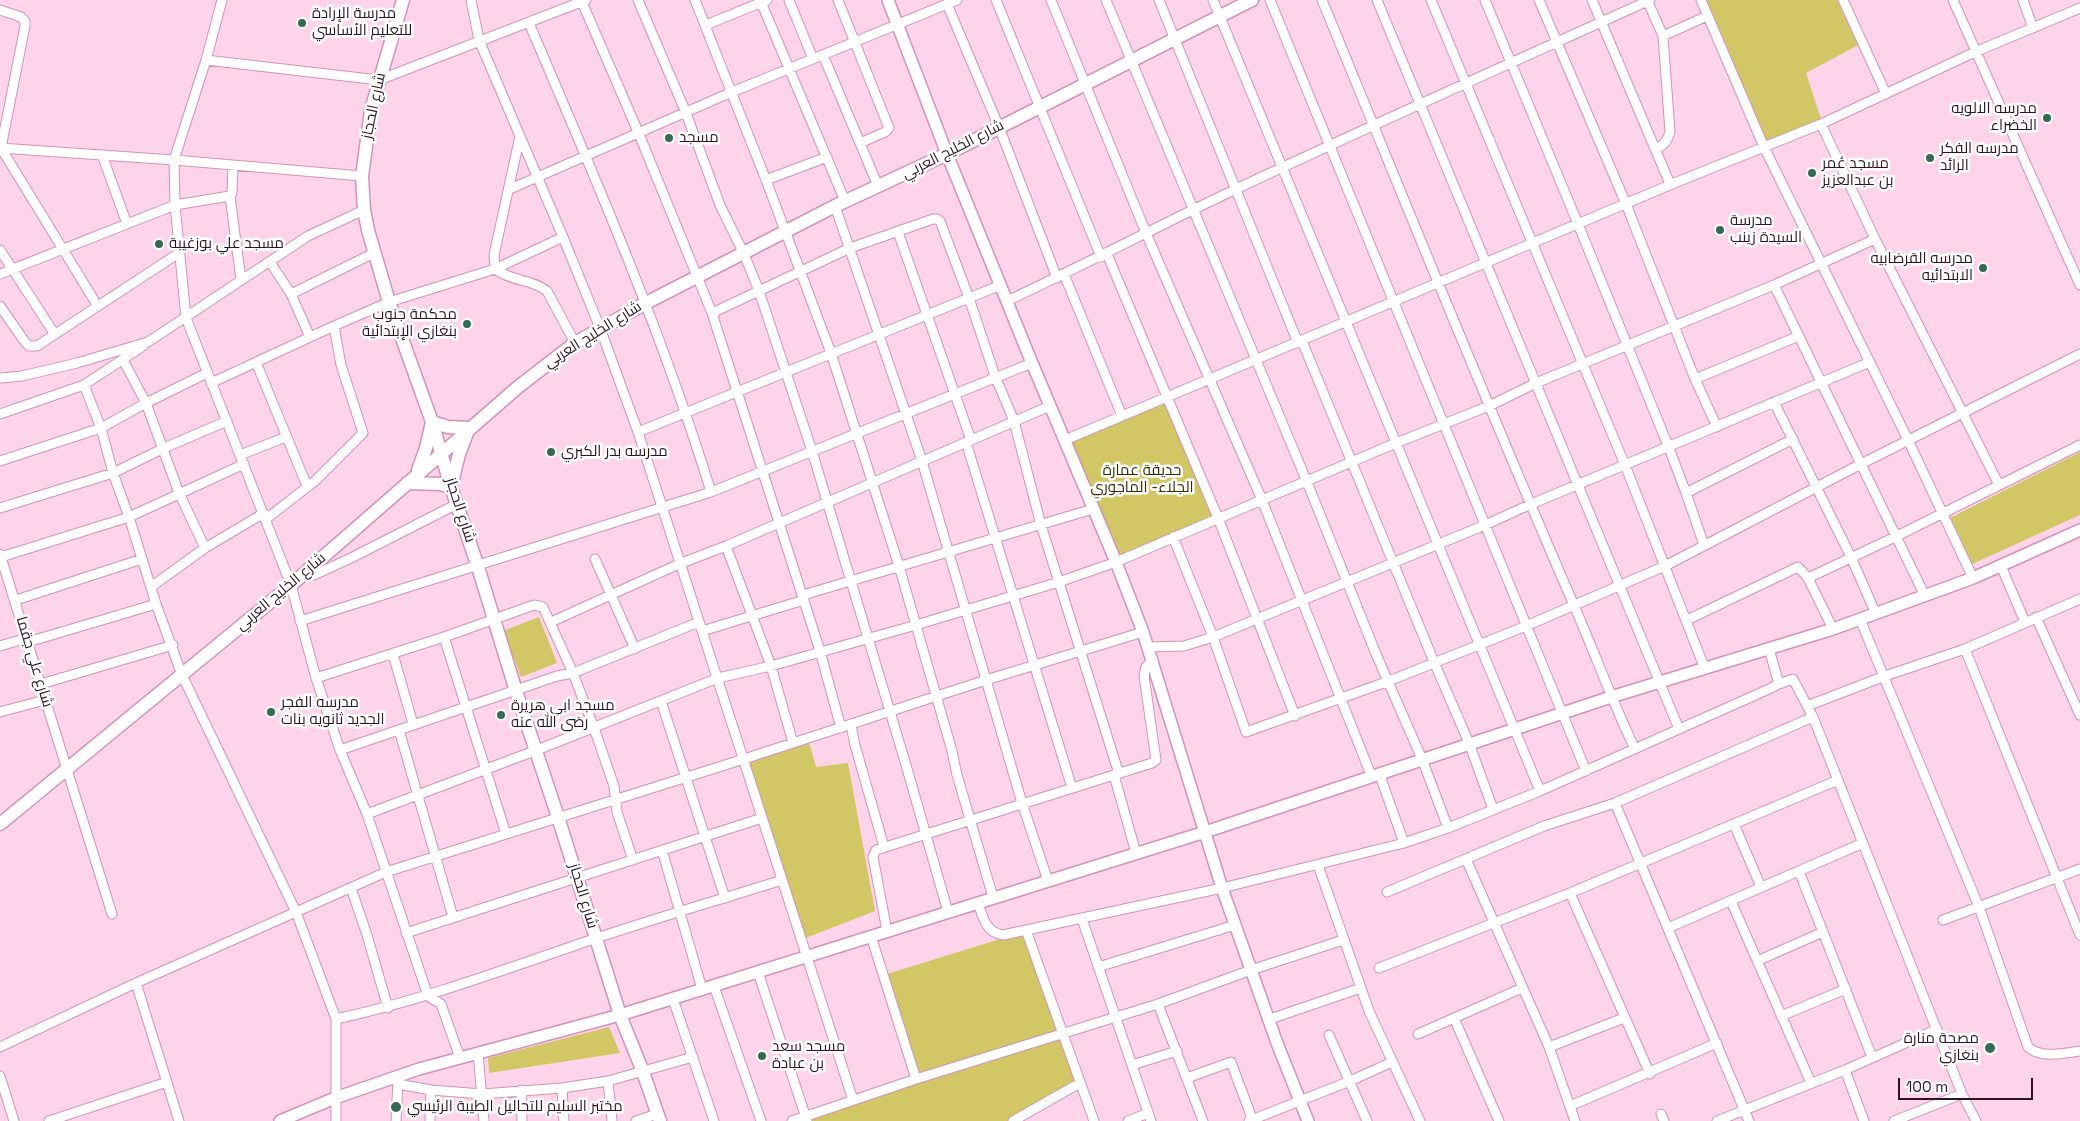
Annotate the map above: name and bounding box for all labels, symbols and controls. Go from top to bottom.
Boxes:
place label: مدرسة الإرادة للتعليم الأساسي [312,5,412,40]
marker: مدرسة الإرادة للتعليم الأساسي [296,17,308,29]
street label: شارع الحجاز [358,71,390,141]
place label: مدرسه الالويه الخضراء [1951,100,2037,135]
marker: مدرسه الالويه الخضراء [2041,112,2053,124]
street label: شارع الخليج العربي [899,117,1007,183]
place label: مسجد [679,129,719,147]
marker: مسجد [663,132,675,144]
place label: مدرسه الفكر الرائد [1940,140,2019,175]
marker: مدرسه الفكر الرائد [1924,152,1936,164]
place label: مسجد عُمر بن عبدالعزيز [1822,155,1894,190]
marker: مسجد عُمر بن عبدالعزيز [1806,167,1818,179]
place label: مدرسة السيدة زينب [1730,212,1802,247]
marker: مدرسة السيدة زينب [1714,224,1726,236]
place label: مسجد علي بوزغيبة [169,235,284,253]
marker: مسجد علي بوزغيبة [153,238,165,250]
place label: مدرسه القرضابيه الابتدائيه [1870,250,1973,285]
marker: مدرسه القرضابيه الابتدائيه [1977,262,1989,274]
street label: شارع الخليج العربي [541,298,645,372]
place label: محكمة جنوب بنغازي الإبتدائية [362,306,457,341]
marker: محكمة جنوب بنغازي الإبتدائية [461,318,473,330]
place label: مدرسه بدر الكبري [561,443,668,461]
marker: مدرسه بدر الكبري [545,446,557,458]
park label: حديقة عمارة الجلاء- الماجوري [1090,462,1194,497]
street label: شارع الحجاز [441,475,479,545]
street label: شارع الخليج العربي [232,549,330,635]
street label: شارع علي جقما [12,614,56,710]
place label: مدرسه الفجر الجديد ثانويه بنات [281,694,384,729]
place label: مسجد ابي هريرة رضى الله عنه [511,697,615,732]
marker: مدرسه الفجر الجديد ثانويه بنات [265,706,277,718]
marker: مسجد ابي هريرة رضى الله عنه [495,709,507,721]
street label: شارع الحجاز [565,861,601,931]
place label: مصحة منارة بنغازي [1904,1030,1979,1065]
place label: مسجد سعد بن عبادة [772,1038,845,1073]
marker: مصحة منارة بنغازي [1983,1041,1997,1055]
marker: مسجد سعد بن عبادة [756,1050,768,1062]
scale bar [1900,1068,2035,1100]
text: 100 m [1906,1077,1948,1096]
place label: مختبر السليم للتحاليل الطيبة الرئيسي [407,1098,623,1116]
marker: مختبر السليم للتحاليل الطيبة الرئيسي [389,1100,403,1114]

